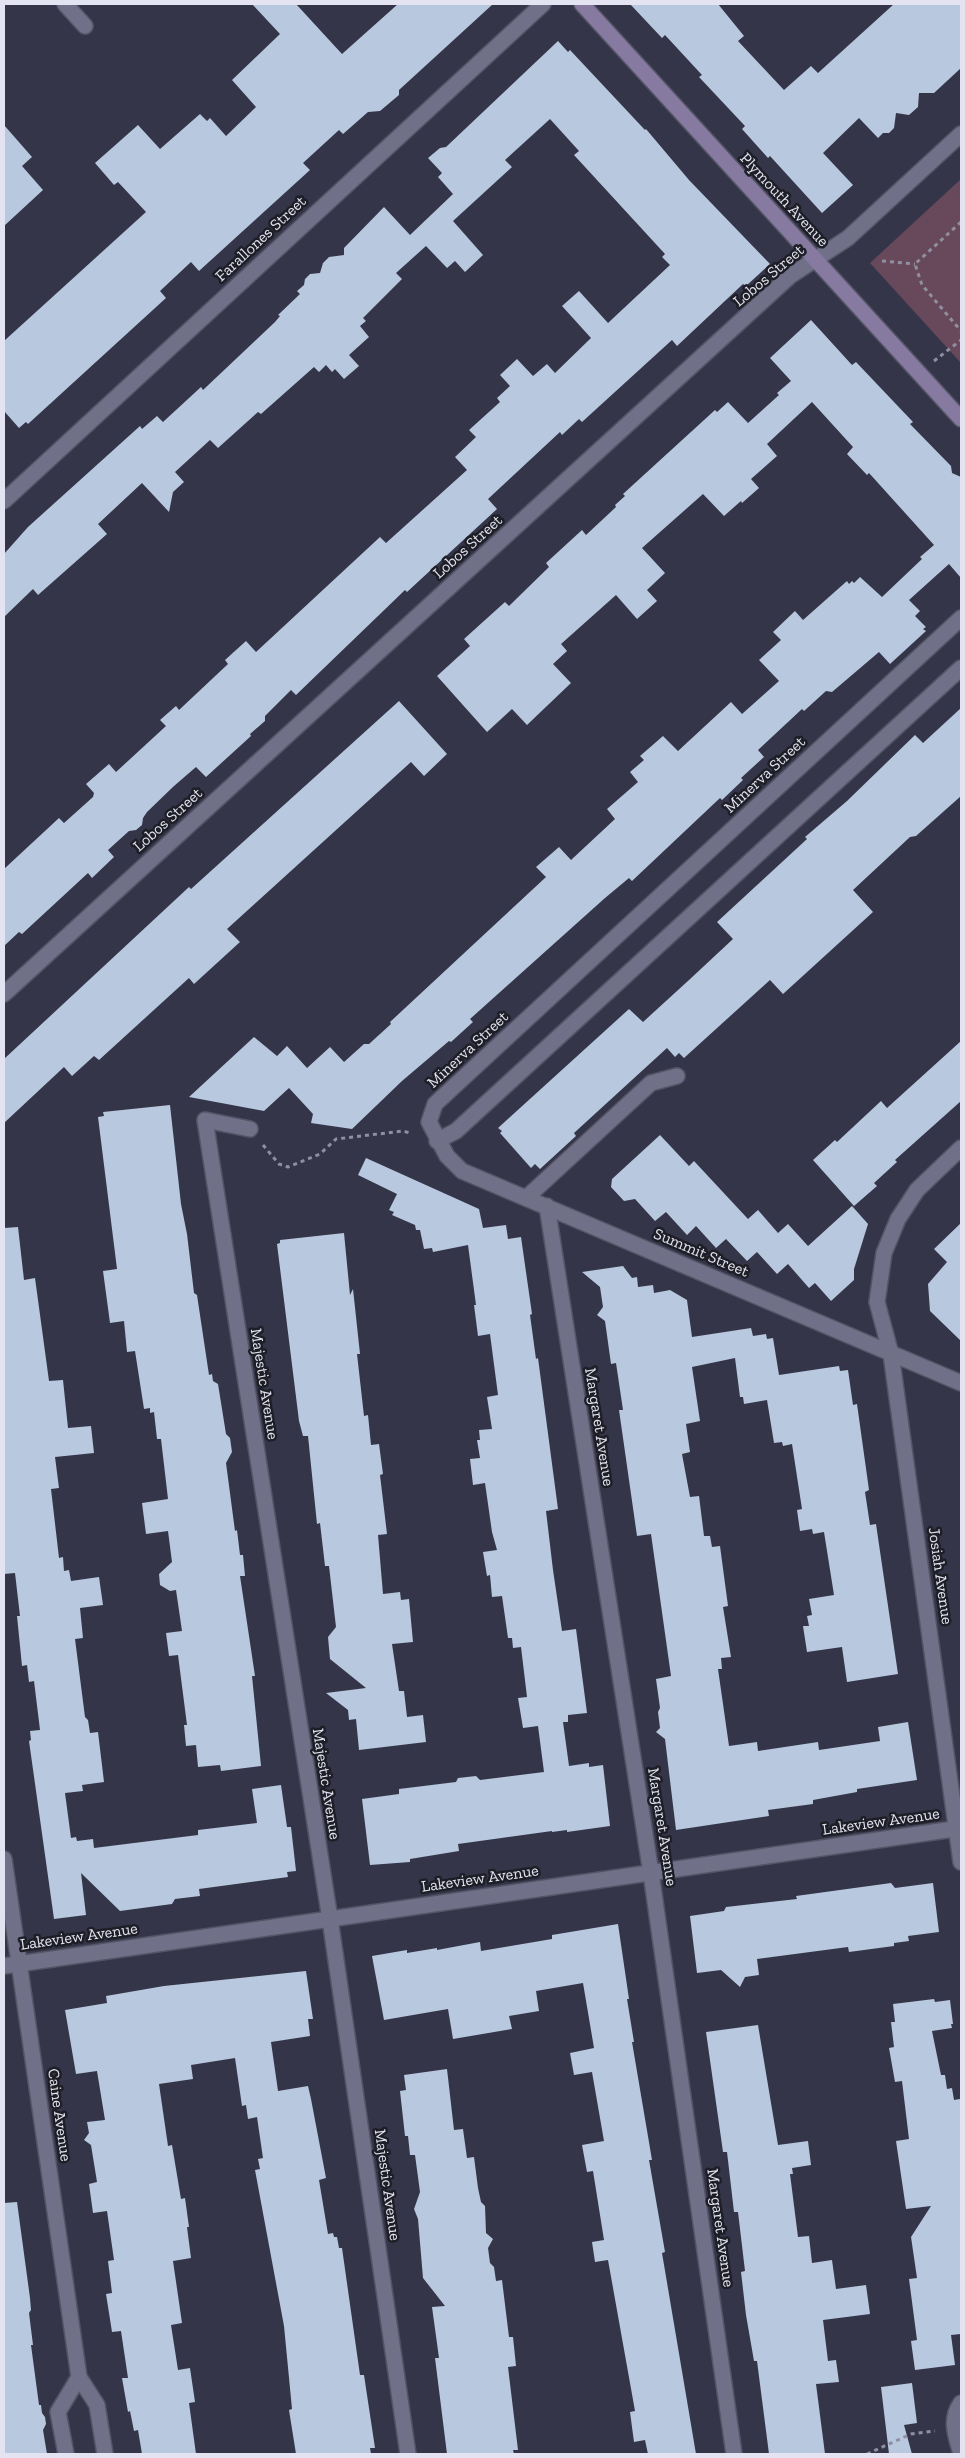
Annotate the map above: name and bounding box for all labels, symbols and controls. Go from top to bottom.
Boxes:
street label: Plymouth Avenue [736,149,832,251]
street label: Farallones Street [212,192,310,286]
street label: Lobos Street [730,241,808,311]
street label: Lobos Street [429,511,507,583]
street label: Minerva Street [721,733,809,817]
street label: Lobos Street [129,784,207,856]
street label: Minerva Street [424,1008,512,1092]
street label: Summit Street [651,1224,751,1282]
street label: Majestic Avenue [246,1327,282,1441]
street label: Margaret Avenue [580,1367,618,1487]
street label: Josiah Avenue [924,1526,956,1626]
street label: Majestic Avenue [308,1727,344,1841]
street label: Margaret Avenue [643,1767,681,1887]
street label: Lakeview Avenue [821,1804,941,1840]
street label: Lakeview Avenue [420,1861,540,1897]
street label: Lakeview Avenue [19,1919,139,1955]
street label: Caine Avenue [43,2067,75,2163]
street label: Majestic Avenue [370,2128,404,2242]
street label: Margaret Avenue [702,2168,738,2288]

